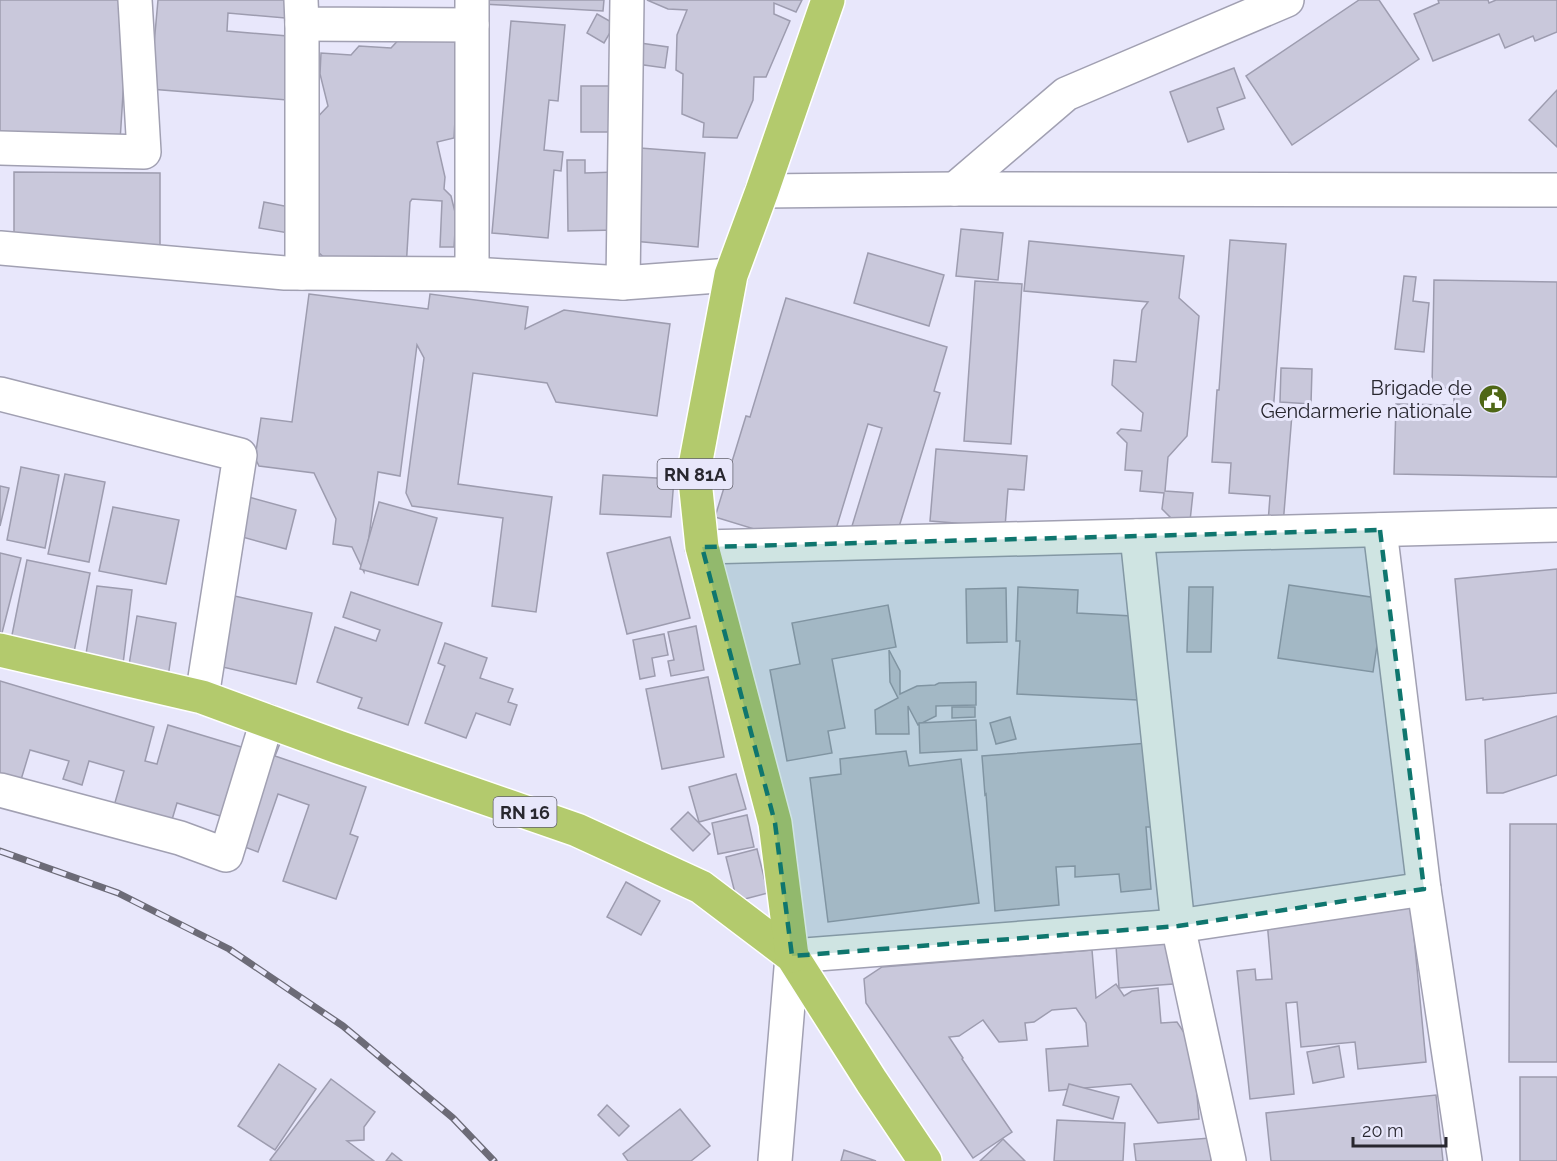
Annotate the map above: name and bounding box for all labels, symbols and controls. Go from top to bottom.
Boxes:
place label: Brigade de Gendarmerie nationale [1260,376,1472,423]
public building icon: Brigade de Gendarmerie nationale [1477,383,1509,415]
road number: RN 81A [658,459,732,489]
road number: RN 16 [494,797,556,827]
scale bar [1353,1110,1446,1148]
text: 20 m [1362,1120,1404,1141]

